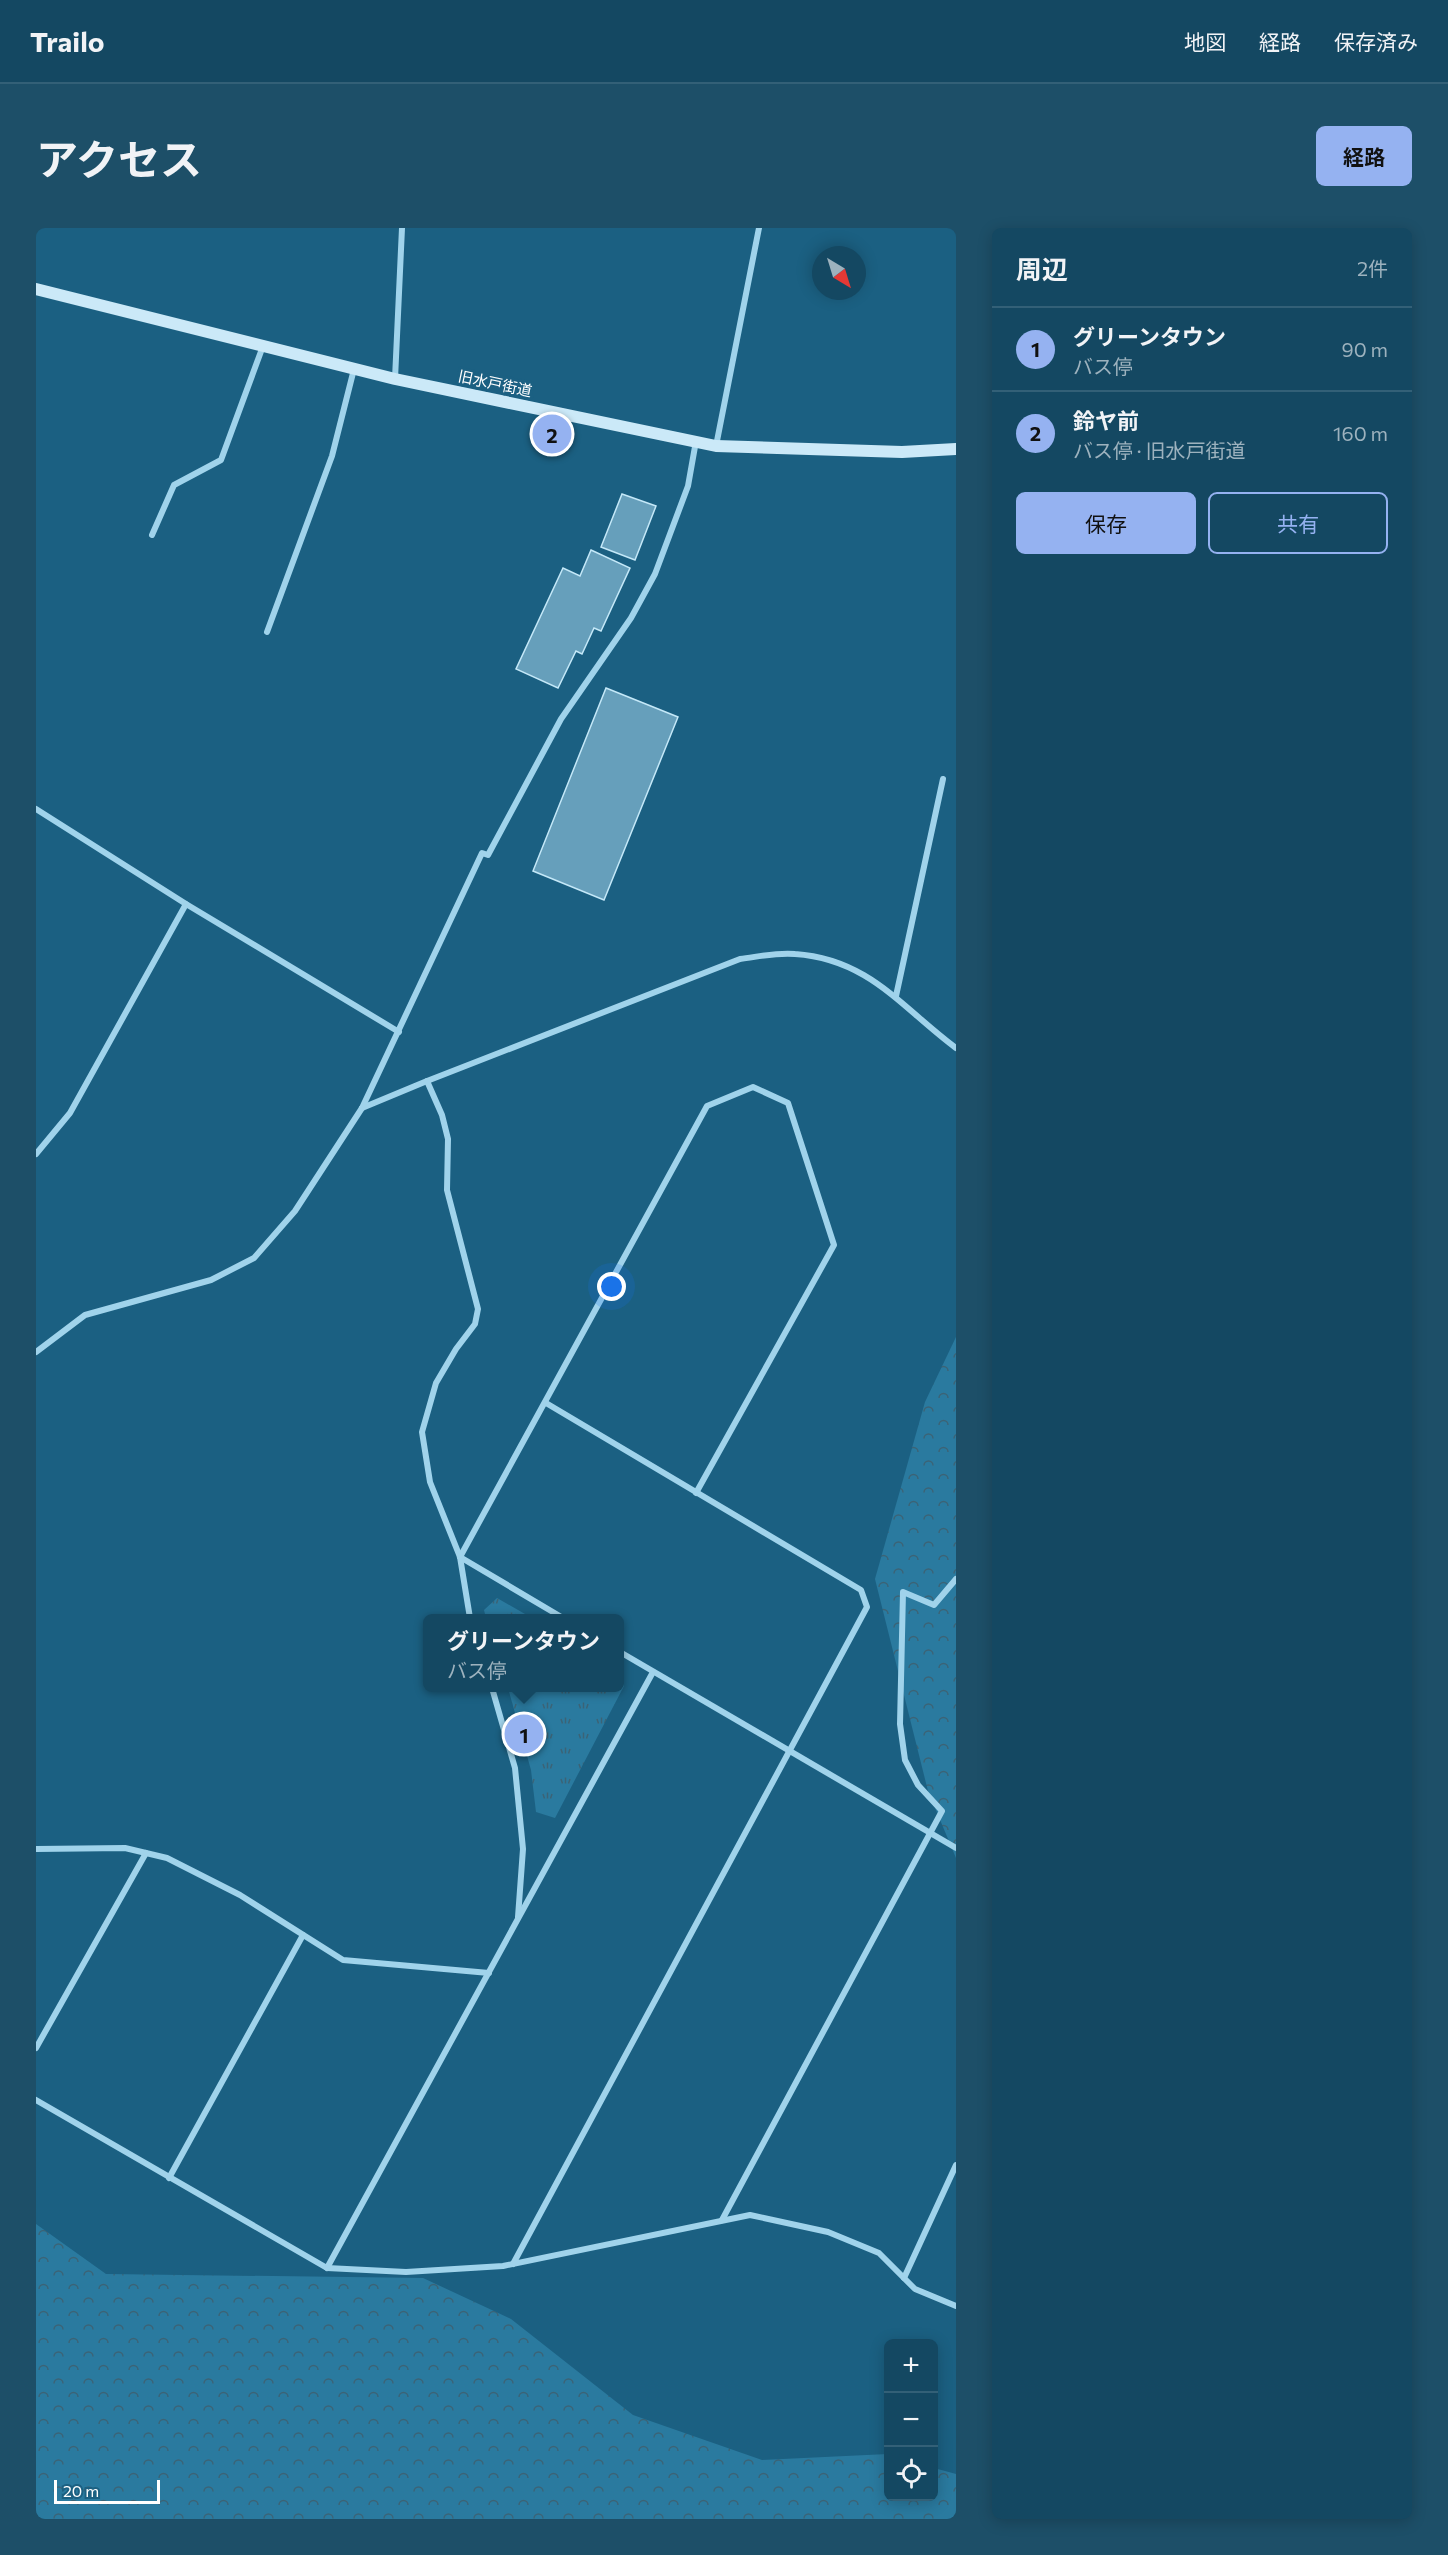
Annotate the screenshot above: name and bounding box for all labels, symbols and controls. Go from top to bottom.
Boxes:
text: Trailo [30,24,105,58]
text: 地図 [1184,29,1226,54]
text: 経路 [1259,29,1301,54]
text: 保存済み [1334,29,1418,54]
button: 経路 [1316,126,1412,186]
text: アクセス [36,132,202,184]
north arrow [812,246,866,300]
text: 周辺 [1016,253,1068,284]
text: 2件 [1357,256,1388,280]
text: グリーンタウン [1073,323,1226,350]
text: 1 [1031,337,1040,361]
text: 90 m [1342,337,1388,361]
text: バス停 [1073,354,1133,378]
street label: 旧水戸街道 [457,366,534,400]
text: 鈴ヤ前 [1073,407,1139,434]
pin: 2 [532,412,572,456]
text: 2 [1030,421,1041,445]
text: 160 m [1333,421,1388,445]
text: バス停 · 旧水戸街道 [1073,438,1245,462]
button: 保存 [1016,492,1196,554]
button: 共有 [1208,492,1388,554]
your location [597,1272,626,1301]
popup [423,1614,624,1692]
text: グリーンタウン [447,1627,600,1654]
text: バス停 [447,1658,507,1682]
pin: 1 [504,1712,544,1756]
map controls [884,2339,938,2501]
button: + [884,2339,938,2393]
button: − [884,2393,938,2447]
button: locate [884,2447,938,2501]
scale bar [54,2477,160,2504]
text: 20 m [63,2481,99,2500]

